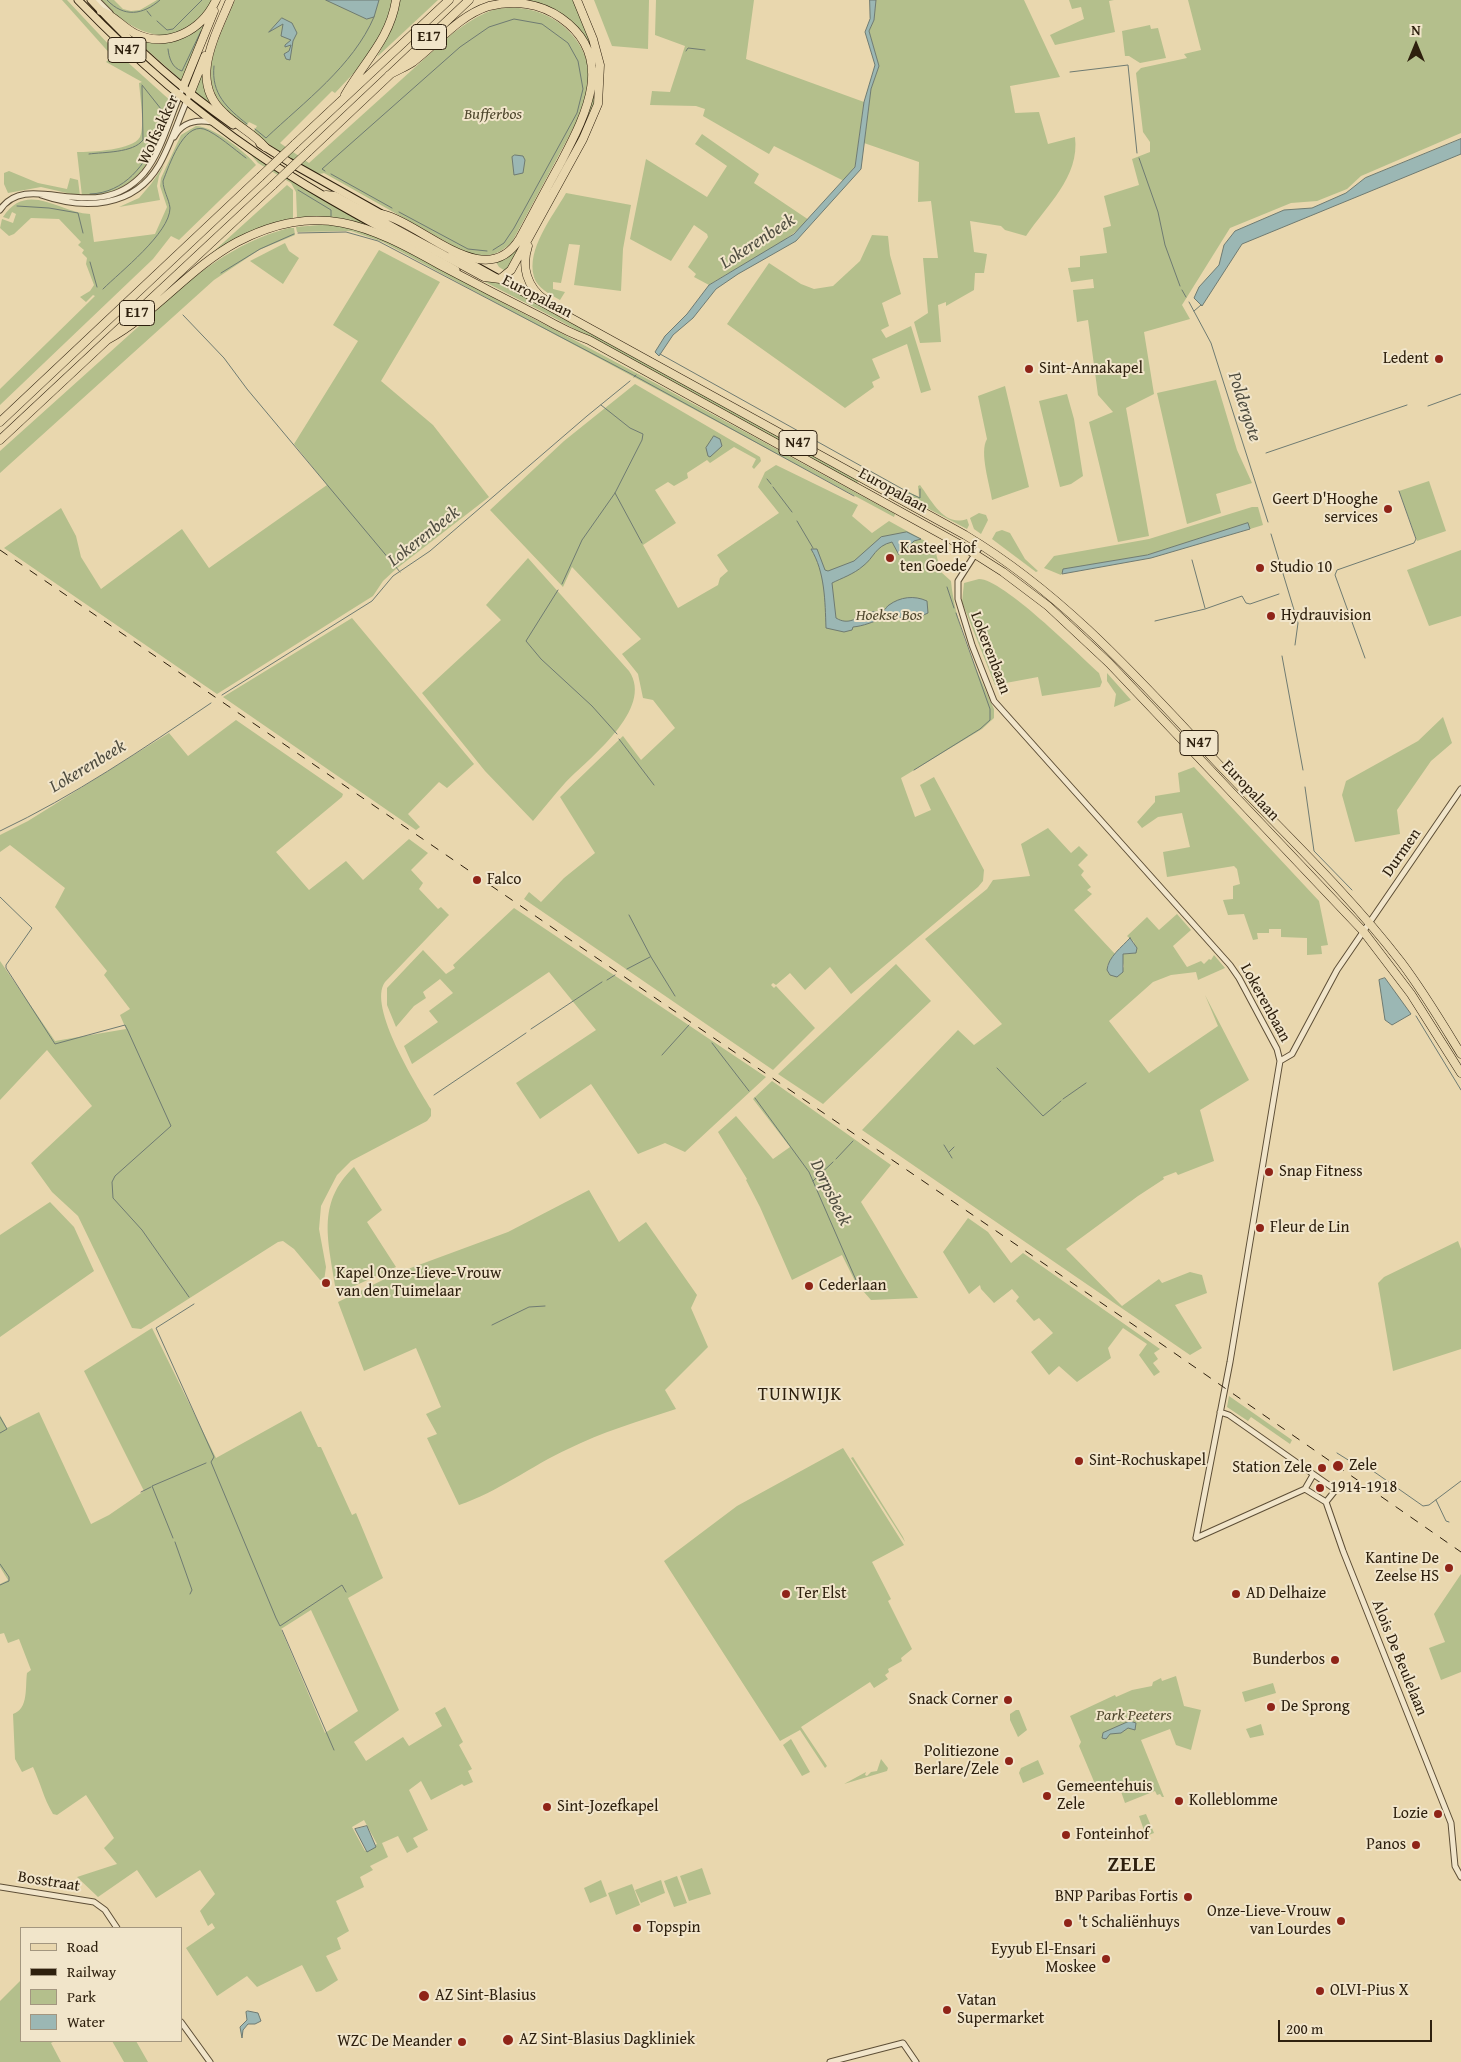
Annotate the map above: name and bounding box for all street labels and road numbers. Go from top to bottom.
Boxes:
road number: E17 [412,24,446,50]
road number: N47 [108,38,146,62]
street label: Wolfsakker [135,92,183,168]
street label: Europalaan [499,271,575,323]
road number: E17 [120,300,154,326]
road number: N47 [779,430,817,456]
street label: Europalaan [855,464,931,518]
street label: Lokerenbaan [966,609,1014,697]
road number: N47 [1180,730,1218,756]
street label: Europalaan [1217,757,1283,825]
street label: Durmen [1378,825,1426,881]
street label: Lokerenbaan [1236,961,1294,1045]
street label: Alois De Beulelaan [1367,1597,1431,1719]
street label: Bosstraat [16,1868,82,1896]

